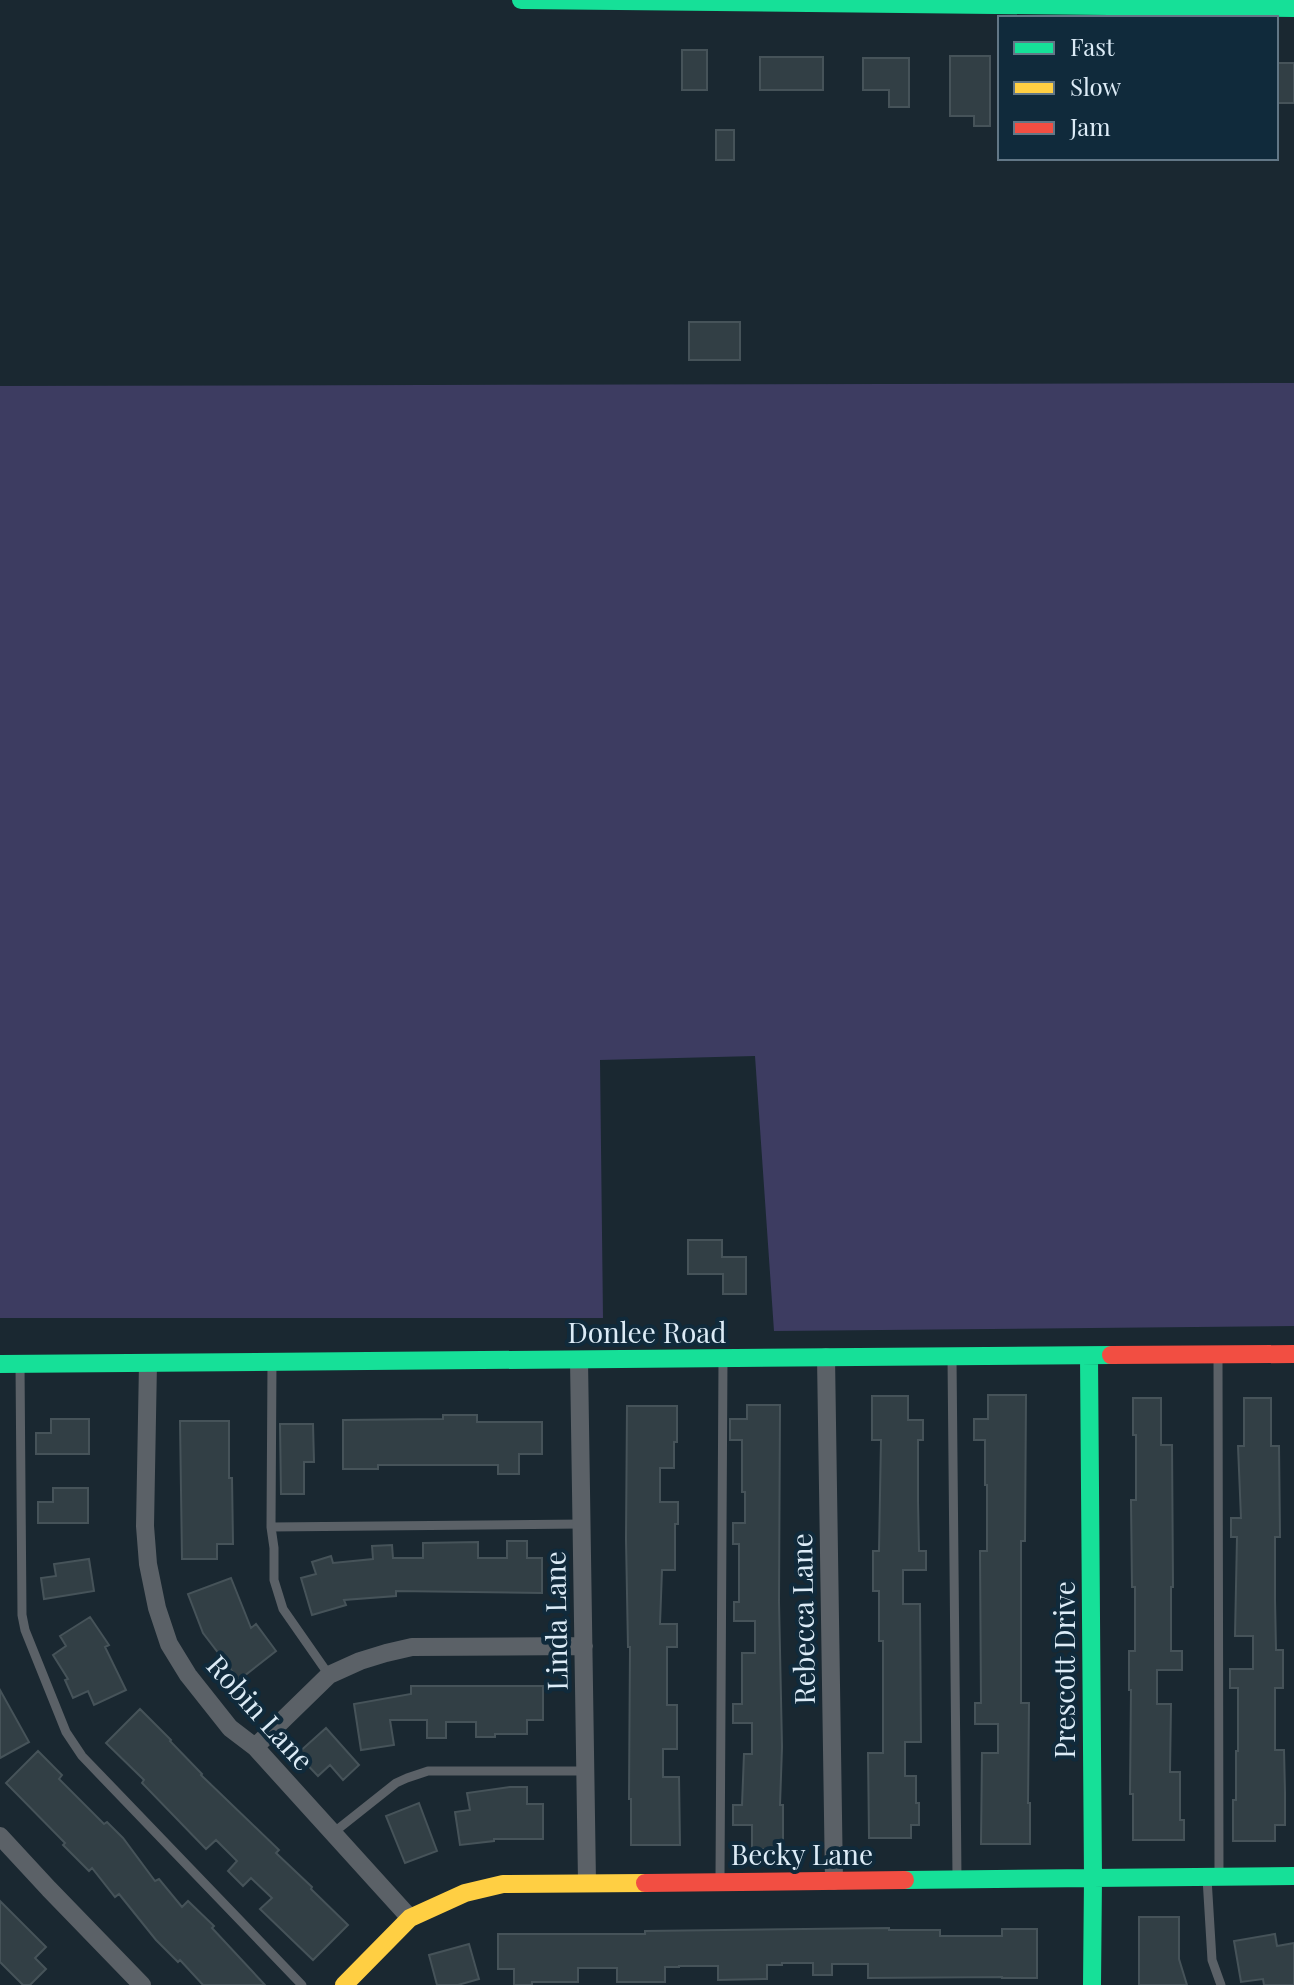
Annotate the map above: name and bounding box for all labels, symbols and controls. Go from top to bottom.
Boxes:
legend [998,16,1278,160]
text: Fast [1070,30,1115,62]
text: Slow [1070,70,1122,102]
text: Jam [1069,110,1111,142]
street label: Donlee Road [567,1313,727,1350]
street label: Rebecca Lane [782,1533,822,1705]
street label: Linda Lane [535,1551,575,1691]
street label: Prescott Drive [1045,1581,1082,1759]
street label: Robin Lane [200,1647,322,1777]
street label: Becky Lane [731,1835,873,1872]

